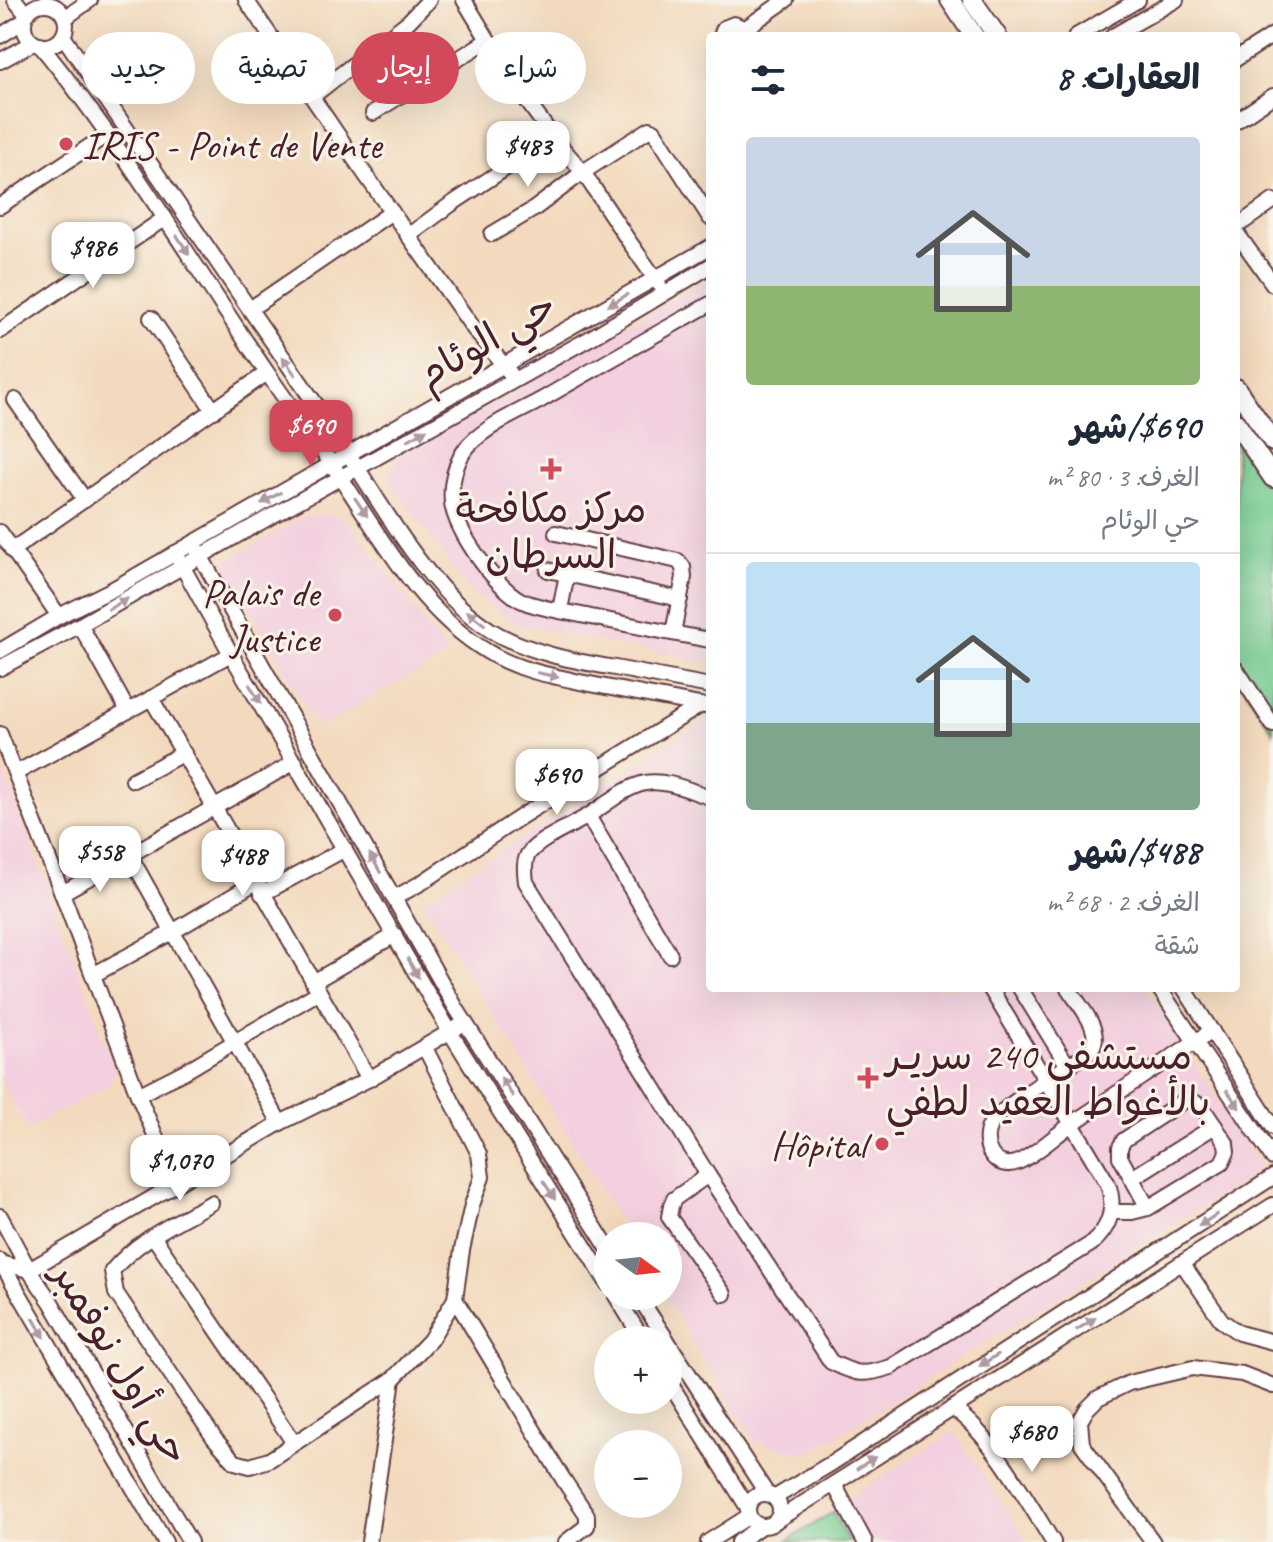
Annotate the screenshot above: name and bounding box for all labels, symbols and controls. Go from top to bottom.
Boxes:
chip: جديد [82,32,195,104]
chip: تصفية [211,32,335,104]
chip: إيجار [351,32,459,104]
chip: شراء [475,32,586,104]
text: العقارات: 8 [1056,56,1200,99]
icon: filters [746,58,790,102]
place label: IRIS - Point de Vente [82,120,384,170]
pin: $483 [481,121,575,189]
text: $483 [505,130,551,163]
marker: IRIS - Point de Vente [57,135,75,153]
icon: home [901,189,1045,333]
pin: $986 [46,222,140,290]
text: $986 [69,231,117,264]
one-way arrow [176,235,191,256]
street label: حي الوئام [408,280,570,408]
one-way arrow [607,293,629,307]
one-way arrow [282,355,297,376]
pin: $690 [264,400,358,468]
text: $690/شهر [1071,405,1200,448]
text: $690 [287,409,335,442]
one-way arrow [406,428,428,442]
marker: مركز مكافحة السرطان [540,458,562,480]
text: الغرف: 3 · 80 m² [1047,461,1200,494]
place label: مركز مكافحة السرطان [456,484,646,580]
one-way arrow [259,491,282,505]
one-way arrow [353,496,368,517]
text: حي الوئام [1100,504,1200,537]
place label: Palais de Justice [202,568,322,664]
one-way arrow [107,597,129,611]
marker: Palais de Justice [326,606,344,624]
one-way arrow [466,611,486,627]
icon: home [901,614,1045,758]
one-way arrow [536,669,561,682]
one-way arrow [248,683,262,705]
pin: $690 [510,749,604,817]
text: $690 [533,758,581,791]
pin: $558 [53,826,147,894]
pin: $488 [196,830,290,898]
text: $488/شهر [1071,830,1200,873]
text: $558 [77,835,123,868]
text: $488 [220,839,266,872]
one-way arrow [368,852,382,875]
text: الغرف: 2 · 68 m² [1047,886,1200,919]
text: شقة [1155,929,1200,962]
one-way arrow [406,956,420,979]
place label: مستشفى 240 سريـر بالأغواط العقيد لطفي [883,1031,1210,1136]
marker: مستشفى 240 سريـر بالأغواط العقيد لطفي [857,1067,879,1089]
one-way arrow [500,1076,514,1098]
one-way arrow [1225,1089,1240,1110]
place label: Hôpital [771,1120,872,1170]
pin: $1,070 [115,1135,245,1203]
marker: Hôpital [873,1135,891,1153]
text: $1,070 [148,1144,212,1177]
one-way arrow [541,1179,556,1200]
one-way arrow [1197,1212,1219,1227]
north arrow [594,1222,682,1310]
map controls [594,1222,682,1518]
street label: حي أول نوفمبر [32,1251,201,1479]
one-way arrow [32,1317,46,1339]
one-way arrow [1075,1317,1096,1332]
button: + [594,1326,682,1414]
one-way arrow [978,1353,1000,1367]
pin: $680 [985,1406,1079,1474]
text: $680 [1008,1415,1056,1448]
button: − [594,1430,682,1518]
one-way arrow [855,1457,877,1471]

